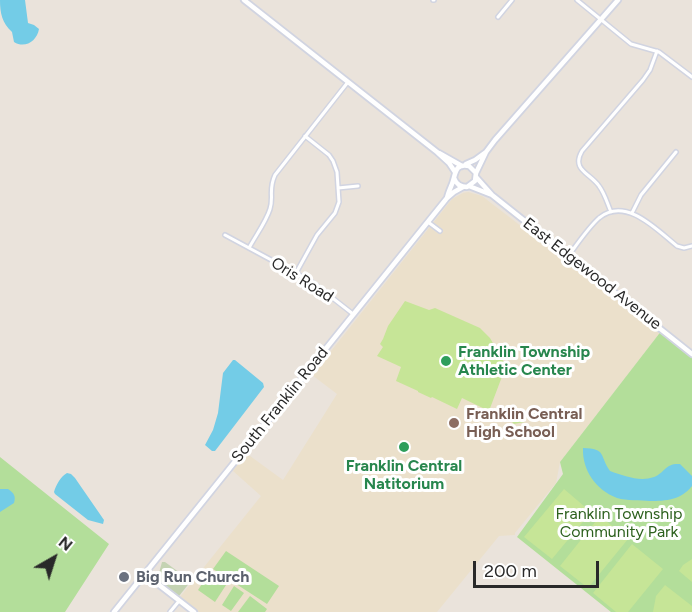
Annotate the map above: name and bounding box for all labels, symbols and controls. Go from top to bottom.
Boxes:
street label: East Edgewood Avenue [519,214,665,334]
street label: Oris Road [267,253,337,307]
place label: Franklin Township Athletic Center [458,342,590,380]
street label: South Franklin Road [228,344,332,466]
marker: Franklin Township Athletic Center [439,354,453,368]
place label: Franklin Central High School [466,404,583,442]
marker: Franklin Central High School [447,416,461,430]
marker: Franklin Central Natitorium [397,440,411,454]
place label: Franklin Central Natitorium [346,456,462,494]
park label: Franklin Township Community Park [556,504,682,542]
north arrow [24,528,84,588]
text: N [55,532,76,555]
scale bar [476,549,602,587]
text: 200 m [484,560,537,582]
place label: Big Run Church [136,567,249,587]
marker: Big Run Church [117,570,131,584]

